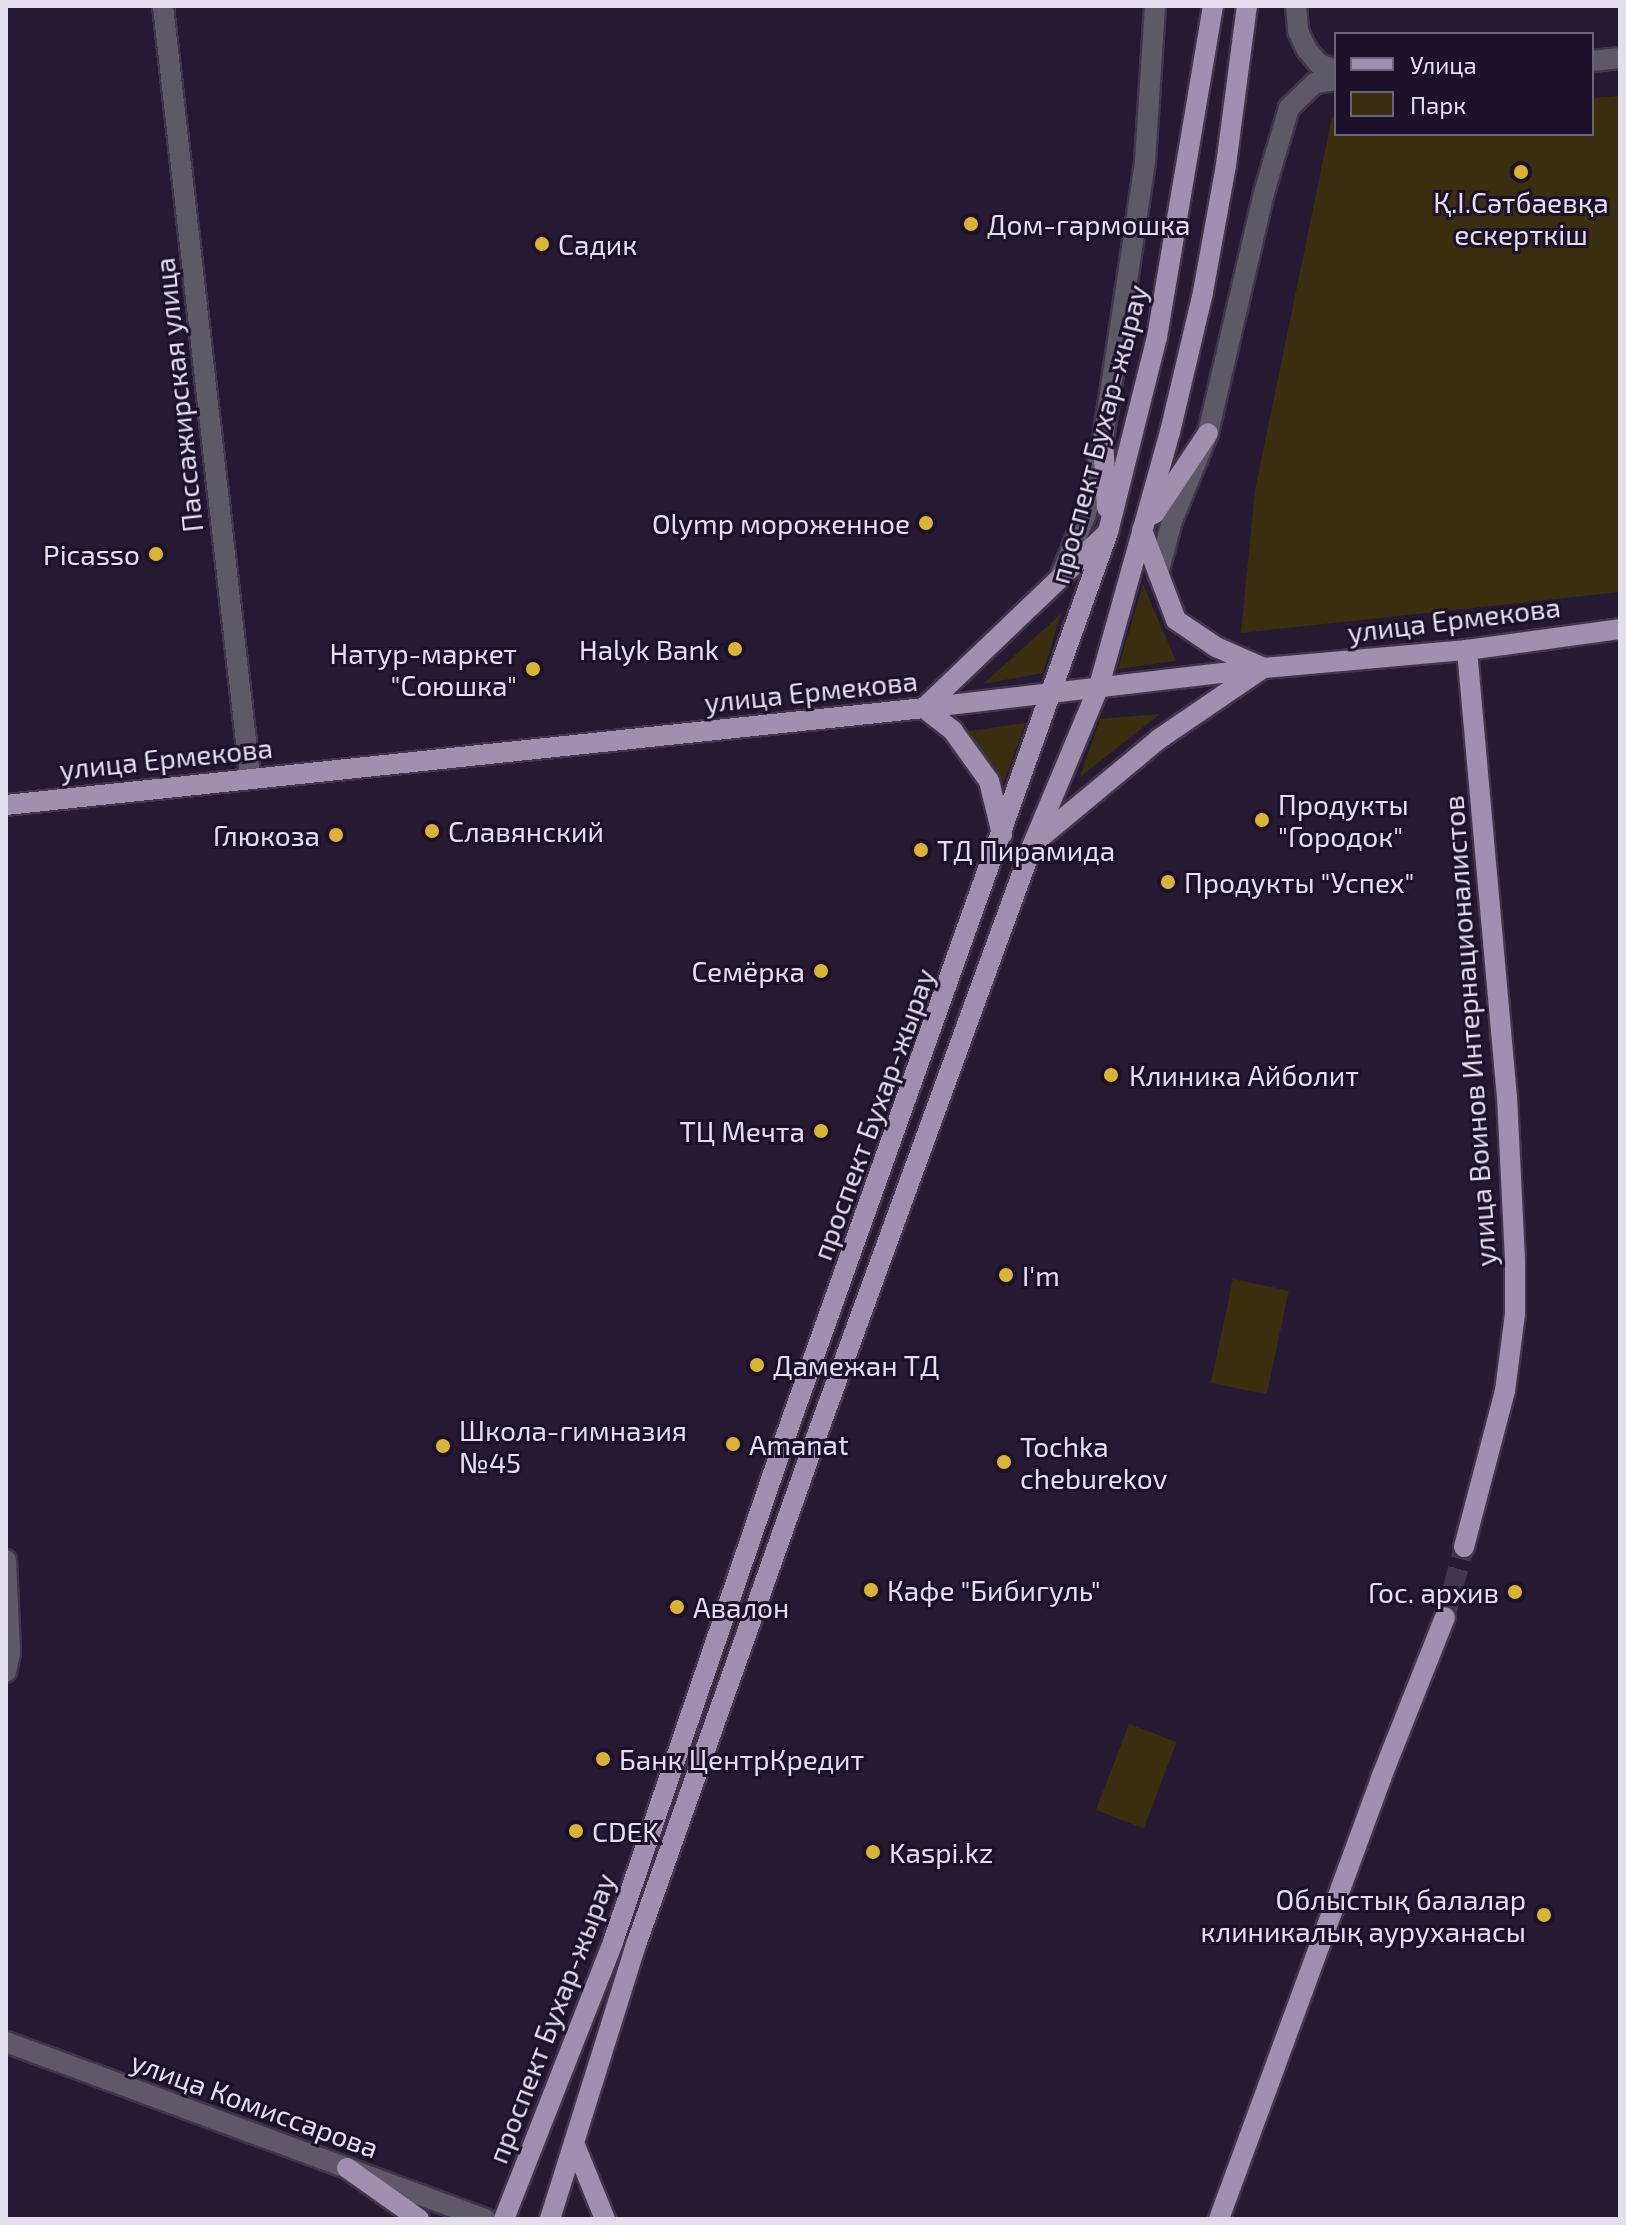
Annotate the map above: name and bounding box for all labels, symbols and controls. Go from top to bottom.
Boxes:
legend [1334,32,1594,136]
text: Улица [1410,50,1477,79]
text: Парк [1410,90,1466,119]
marker: Қ.І.Сәтбаевқа ескерткіш [1512,163,1530,181]
place label: Қ.І.Сәтбаевқа ескерткіш [1433,185,1609,251]
place label: Дом-гармошка [987,207,1191,241]
marker: Дом-гармошка [962,215,980,233]
place label: Садик [558,227,637,261]
marker: Садик [533,235,551,253]
street label: Пассажирская улица [147,256,209,534]
street label: проспект Бухар-жырау [1042,281,1154,587]
place label: Olymp мороженное [652,506,910,540]
marker: Olymp мороженное [917,514,935,532]
place label: Picasso [43,537,140,571]
marker: Picasso [147,545,165,563]
street label: улица Ермекова [1346,589,1562,649]
place label: Halyk Bank [579,632,719,666]
place label: Натур-маркет "Союшка" [329,636,517,702]
marker: Halyk Bank [726,640,744,658]
marker: Натур-маркет "Союшка" [524,660,542,678]
street label: улица Ермекова [703,663,919,719]
street label: улица Ермекова [58,730,274,786]
place label: Продукты "Городок" [1278,787,1409,853]
street label: улица Воинов Интернационалистов [1436,794,1502,1268]
marker: Продукты "Городок" [1253,811,1271,829]
place label: Славянский [448,814,604,848]
place label: Глюкоза [213,818,320,852]
marker: Славянский [423,822,441,840]
marker: Глюкоза [327,826,345,844]
place label: ТД Пирамида [937,833,1115,867]
marker: ТД Пирамида [912,841,930,859]
place label: Продукты "Успех" [1184,865,1415,899]
marker: Продукты "Успех" [1159,873,1177,891]
place label: Семёрка [691,954,805,988]
marker: Семёрка [812,962,830,980]
street label: проспект Бухар-жырау [805,964,941,1264]
place label: Клиника Айболит [1129,1058,1359,1092]
marker: Клиника Айболит [1100,1064,1122,1086]
place label: ТЦ Мечта [679,1114,805,1148]
marker: ТЦ Мечта [812,1122,830,1140]
place label: I'm [1022,1258,1060,1292]
marker: I'm [997,1266,1015,1284]
place label: Дамежан ТД [773,1348,939,1382]
marker: Дамежан ТД [748,1356,766,1374]
place label: Школа-гимназия №45 [459,1413,687,1479]
place label: Amanat [749,1427,849,1461]
place label: Tochka cheburekov [1020,1429,1167,1495]
marker: Amanat [724,1435,742,1453]
marker: Школа-гимназия №45 [434,1437,452,1455]
marker: Tochka cheburekov [995,1453,1013,1471]
place label: Кафе "Бибигуль" [887,1573,1101,1607]
place label: Гос. архив [1368,1575,1499,1609]
marker: Кафе "Бибигуль" [862,1581,880,1599]
marker: Гос. архив [1506,1583,1524,1601]
place label: Авалон [693,1590,789,1624]
marker: Авалон [668,1598,686,1616]
place label: Банк ЦентрКредит [619,1742,864,1776]
marker: Банк ЦентрКредит [594,1750,612,1768]
place label: CDEK [592,1814,659,1848]
marker: CDEK [567,1822,585,1840]
place label: Kaspi.kz [889,1835,993,1869]
marker: Kaspi.kz [864,1843,882,1861]
street label: проспект Бухар-жырау [480,1868,622,2168]
place label: Облыстық балалар клиникалық ауруханасы [1200,1882,1526,1948]
marker: Облыстық балалар клиникалық ауруханасы [1533,1904,1555,1926]
street label: улица Комиссарова [127,2044,383,2164]

